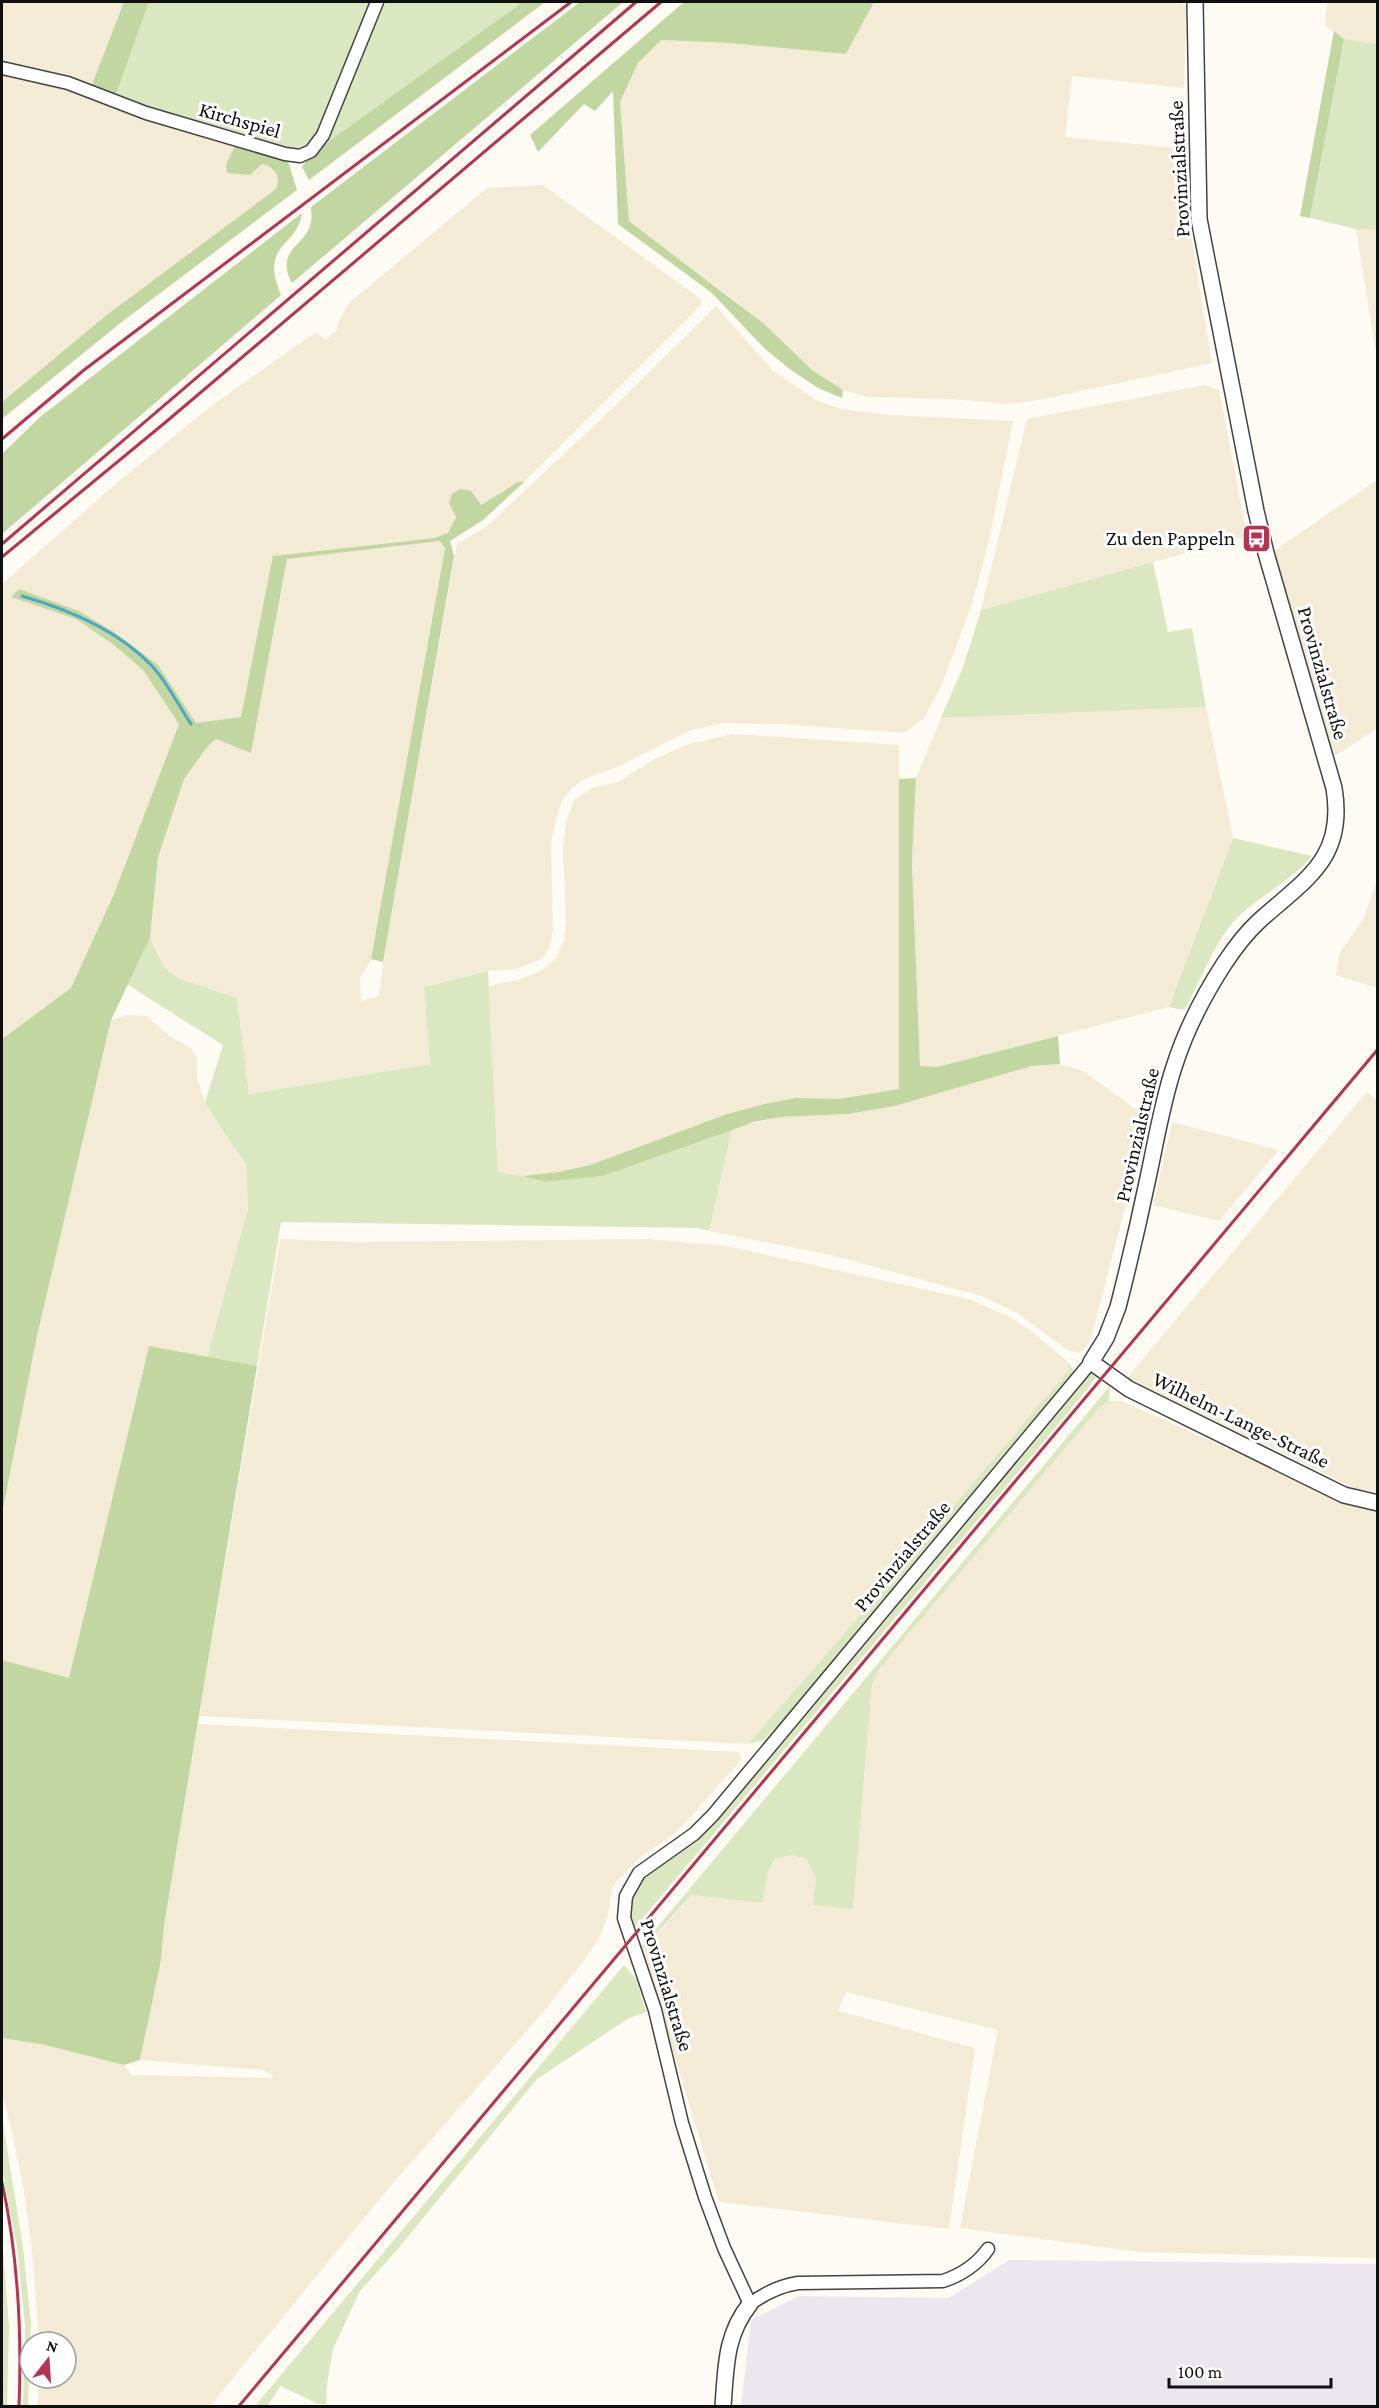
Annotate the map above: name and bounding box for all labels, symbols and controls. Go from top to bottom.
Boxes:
street label: Kirchspiel [196,97,284,143]
street label: Provinzialstraße [1163,100,1195,238]
bus stop icon: Zu den Pappeln [1240,522,1272,554]
place label: Zu den Pappeln [1106,526,1235,550]
street label: Provinzialstraße [1293,604,1353,742]
street label: Provinzialstraße [1110,1066,1164,1204]
street label: Wilhelm-Lange-Straße [1149,1367,1333,1473]
street label: Provinzialstraße [849,1496,955,1616]
street label: Provinzialstraße [636,1916,698,2054]
north arrow [18,2330,78,2390]
text: N [45,2336,60,2356]
scale bar [1169,2351,1331,2389]
text: 100 m [1178,2362,1223,2382]

